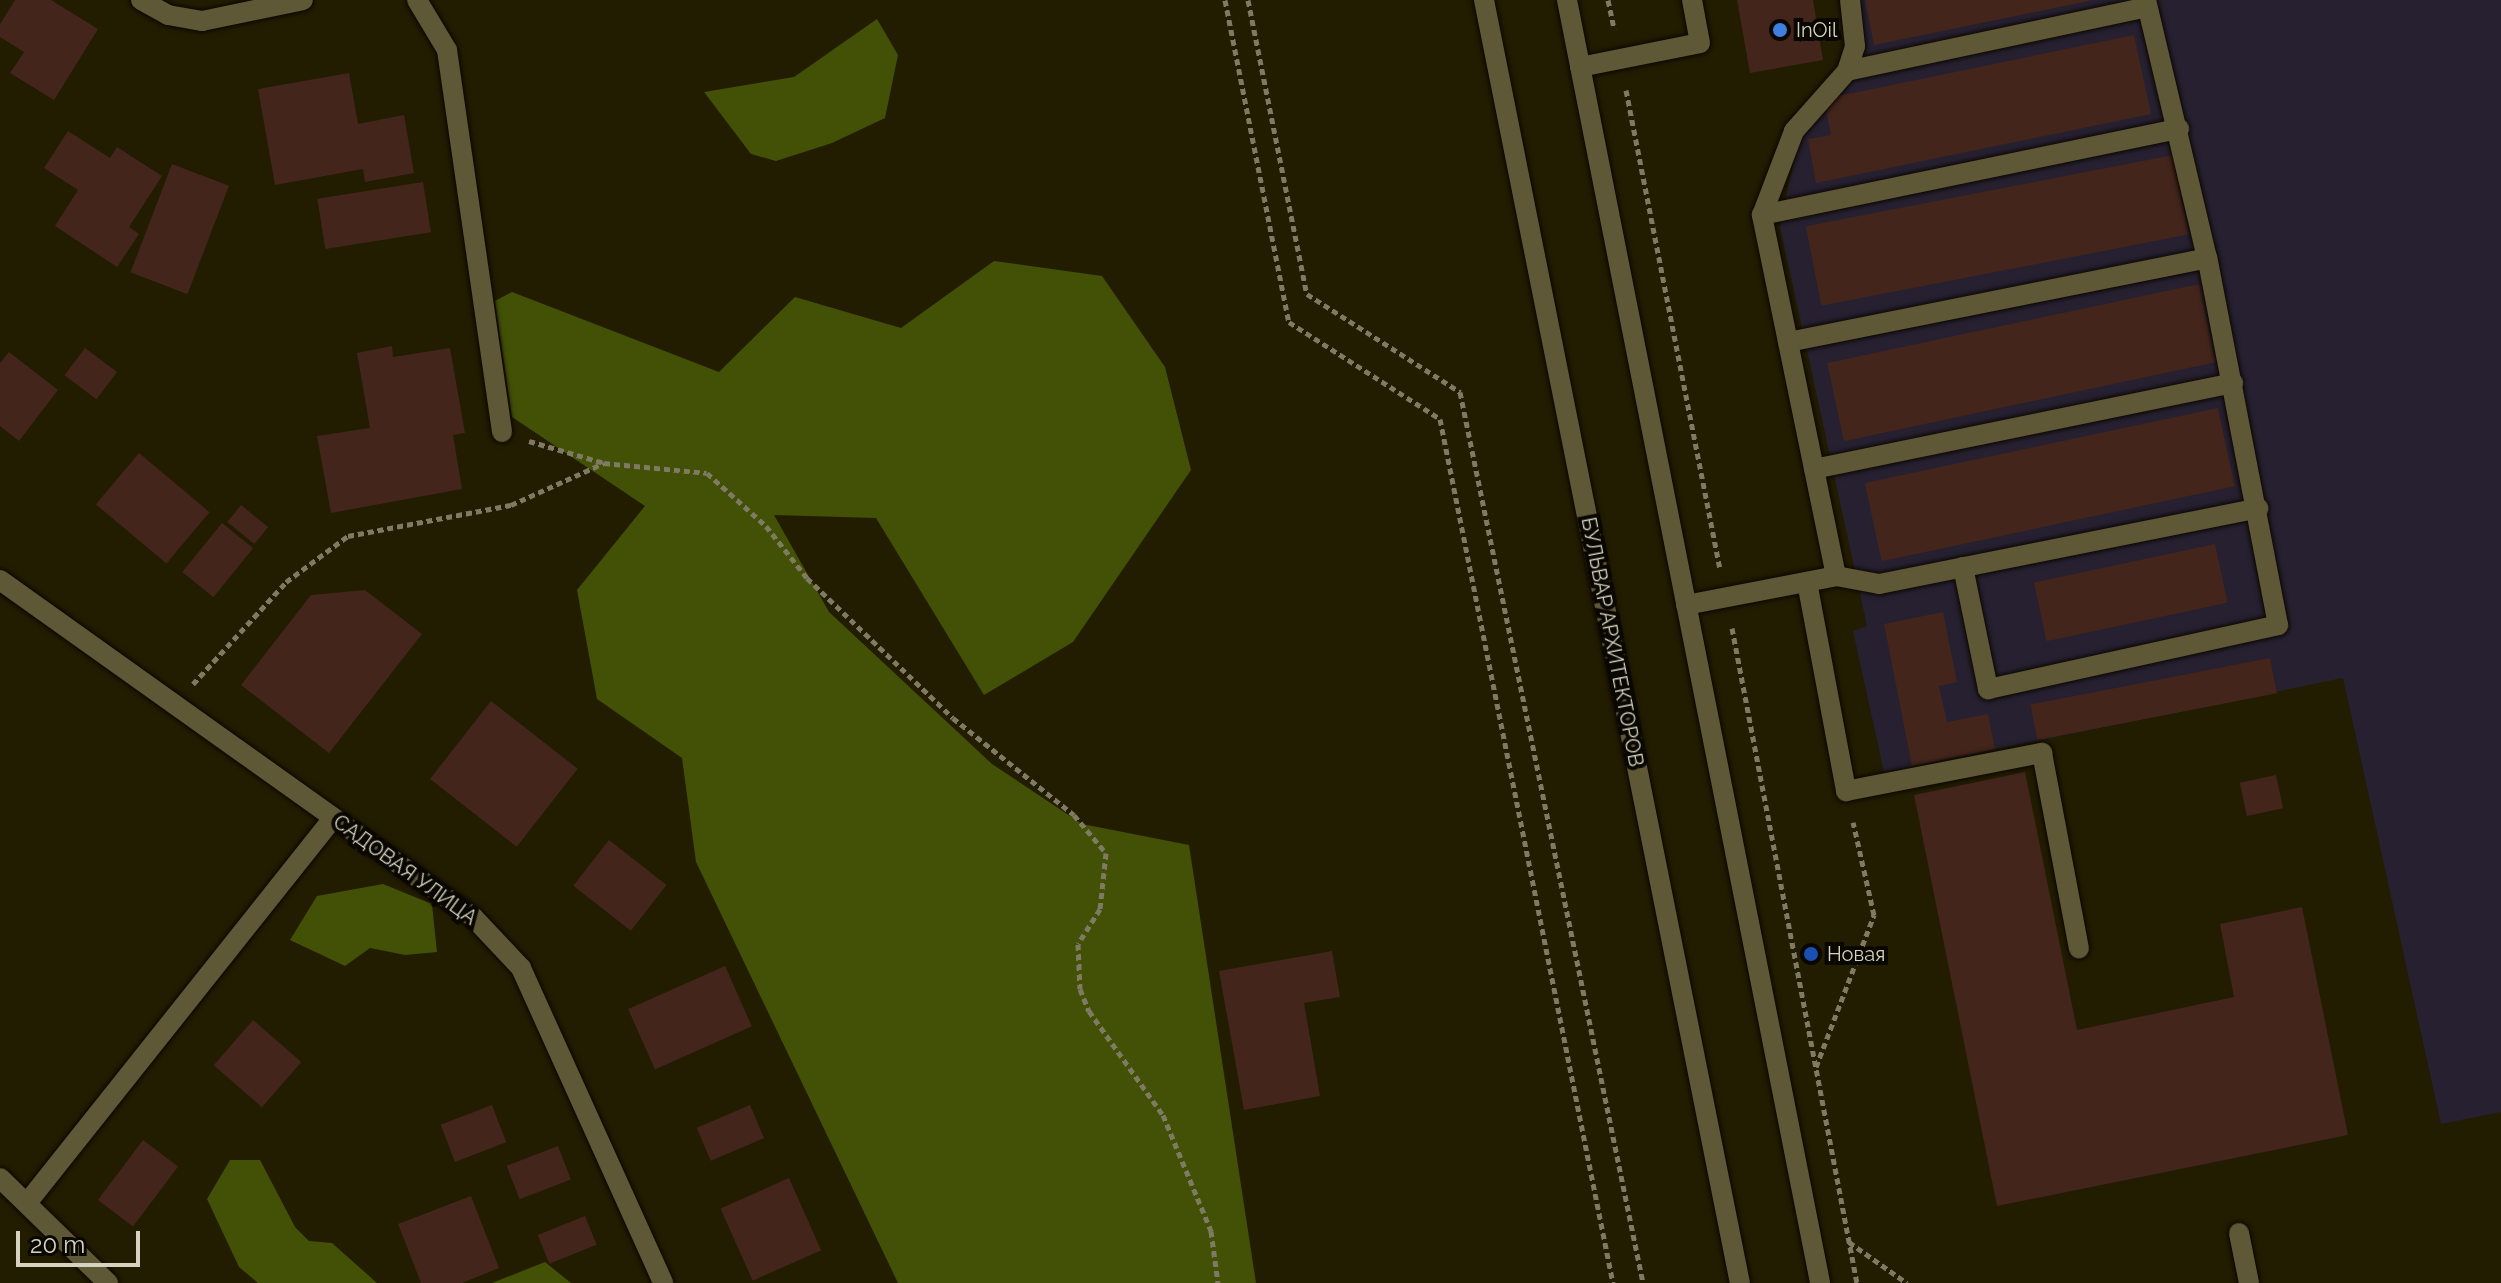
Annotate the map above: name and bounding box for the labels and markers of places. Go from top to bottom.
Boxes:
place label: InOil [1796,18,1837,42]
marker: InOil [1771,21,1789,39]
place label: Новая [1827,942,1885,966]
marker: Новая [1802,945,1820,963]

